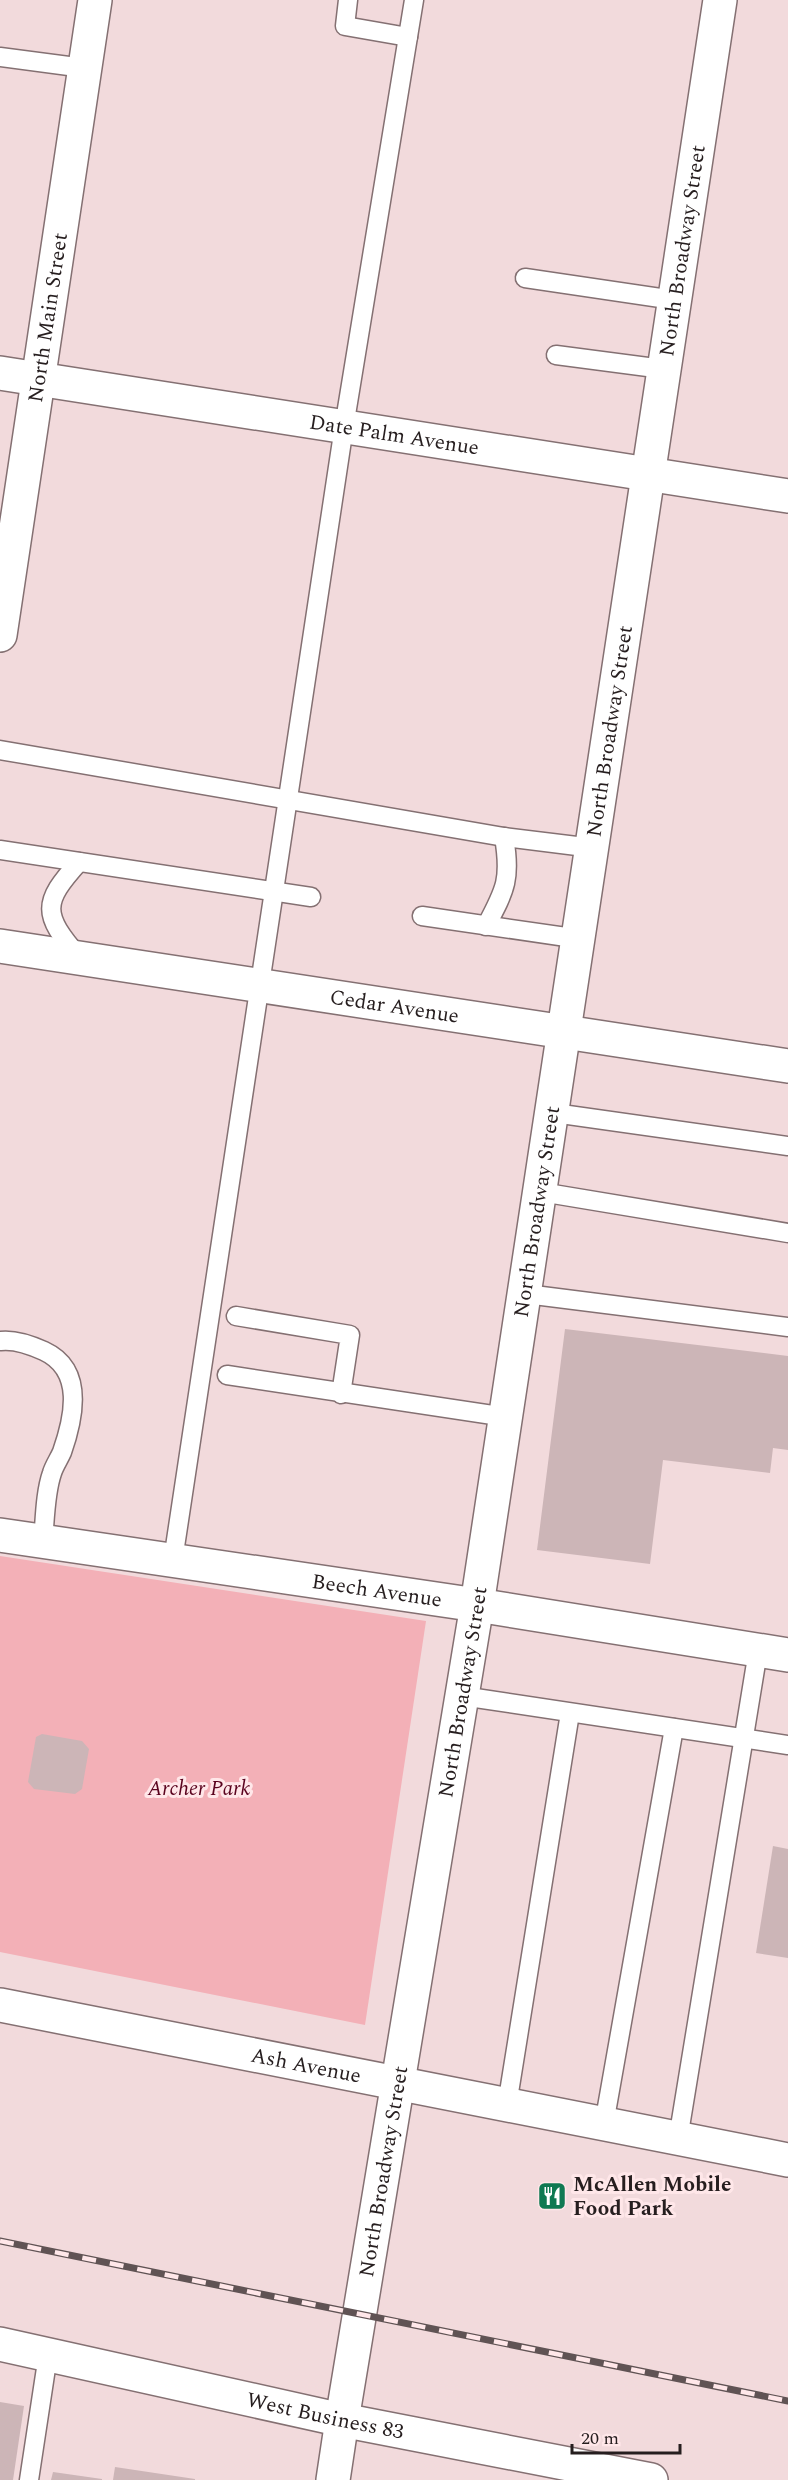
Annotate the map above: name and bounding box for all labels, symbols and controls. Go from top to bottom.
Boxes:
street label: North Broadway Street [651,143,715,359]
street label: North Main Street [20,231,77,405]
street label: Date Palm Avenue [307,406,481,465]
street label: North Broadway Street [579,623,642,839]
street label: Cedar Avenue [327,981,461,1033]
street label: North Broadway Street [506,1104,569,1320]
street label: Beech Avenue [310,1566,444,1617]
street label: North Broadway Street [430,1584,497,1800]
park label: Archer Park [147,1773,250,1805]
street label: Ash Avenue [248,2040,364,2093]
street label: North Broadway Street [351,2064,417,2280]
place label: McAllen Mobile Food Park [573,2169,731,2225]
restaurant icon: McAllen Mobile Food Park [536,2180,568,2212]
street label: West Business 83 [243,2384,407,2449]
scale bar [572,2417,680,2455]
text: 20 m [581,2425,619,2452]

